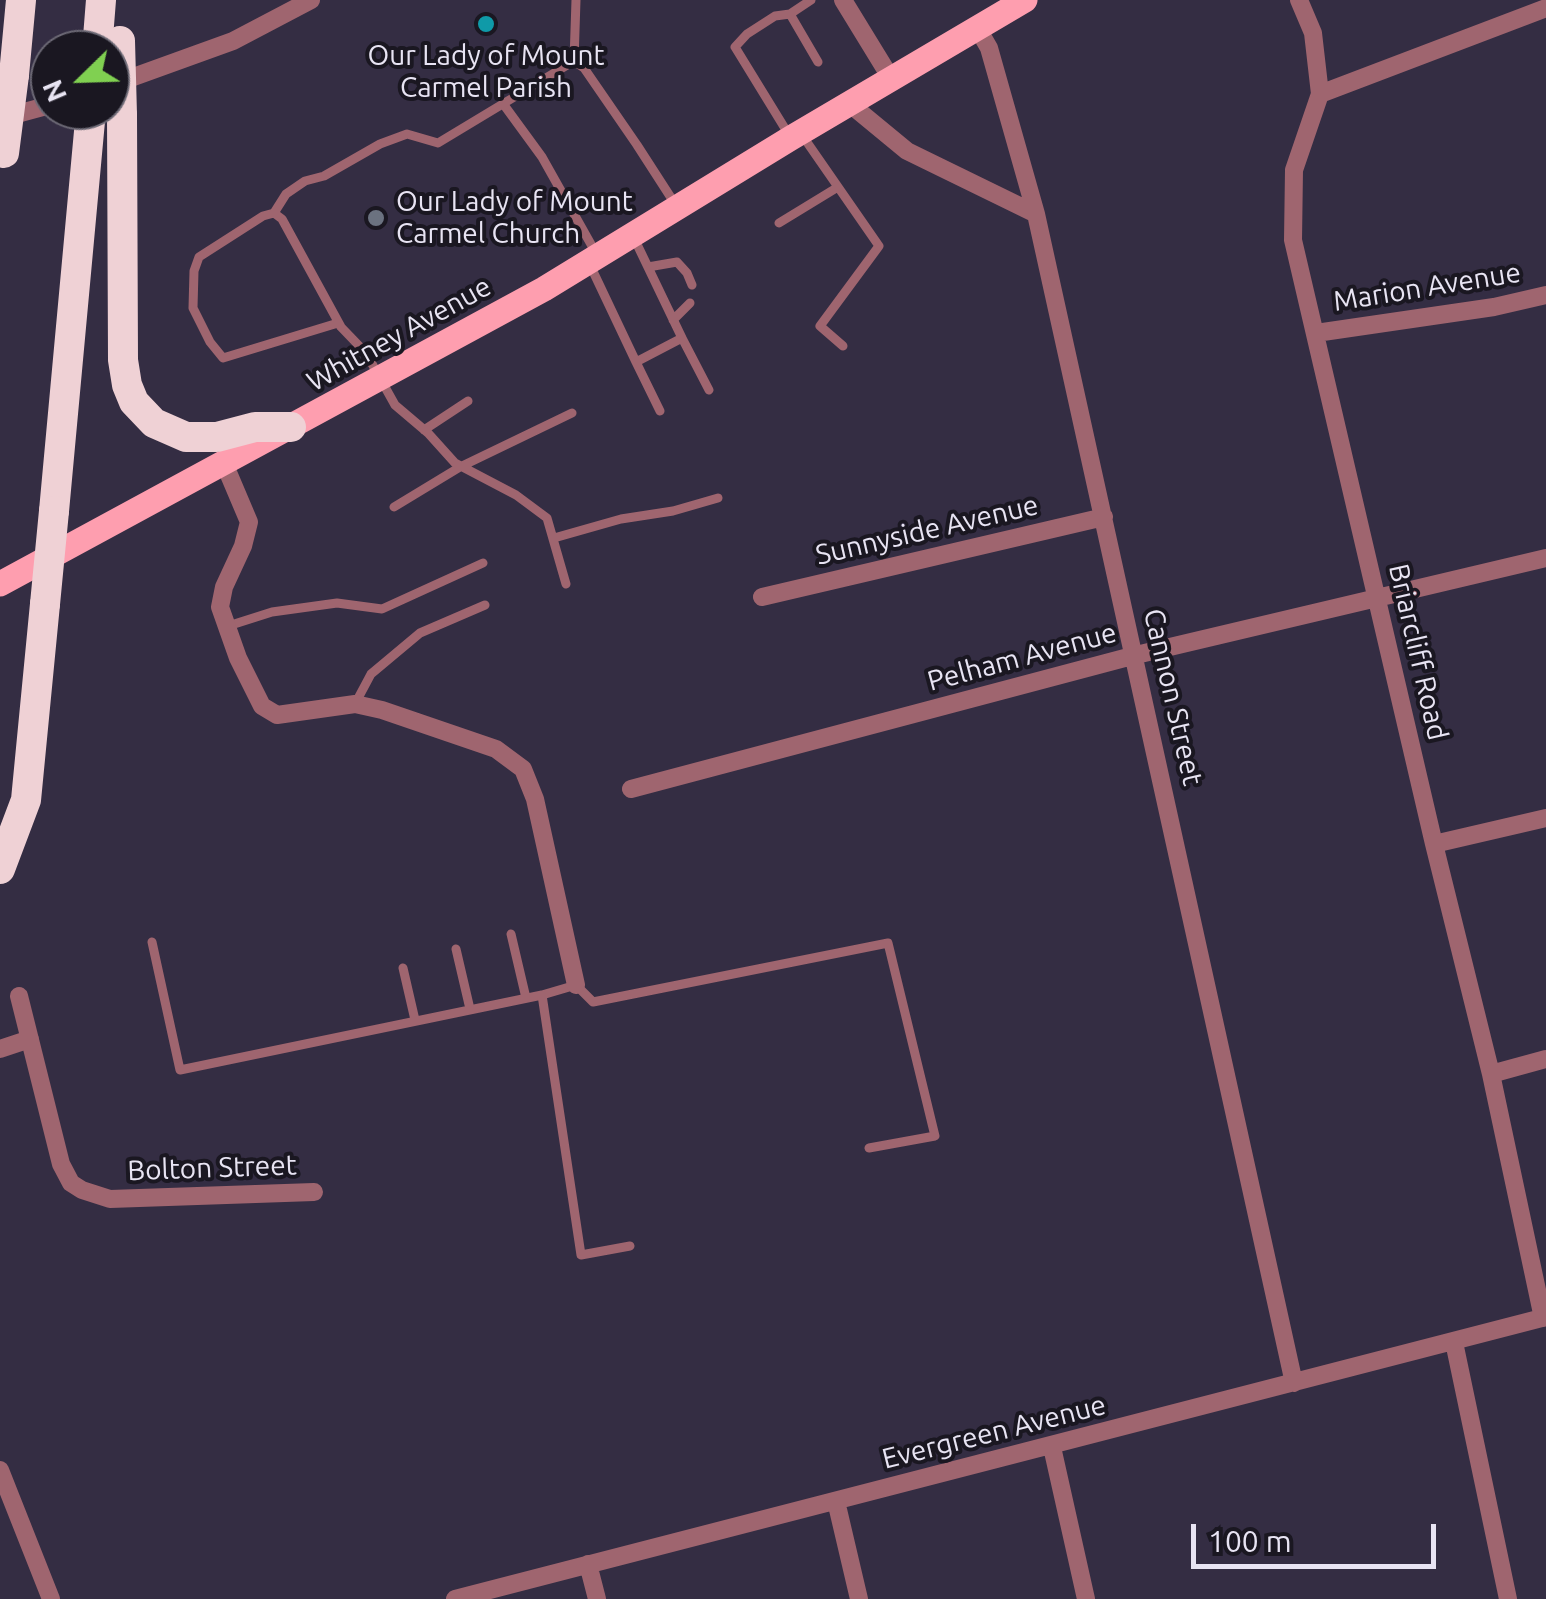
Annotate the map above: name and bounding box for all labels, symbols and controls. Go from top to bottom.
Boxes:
marker: Our Lady of Mount Carmel Parish [475,13,497,35]
north arrow [30,30,130,130]
place label: Our Lady of Mount Carmel Parish [368,39,604,105]
text: N [35,75,72,107]
place label: Our Lady of Mount Carmel Church [396,185,633,251]
marker: Our Lady of Mount Carmel Church [365,207,387,229]
street label: Marion Avenue [1331,256,1523,318]
street label: Whitney Avenue [301,270,497,398]
street label: Sunnyside Avenue [812,488,1042,572]
street label: Briarcliff Road [1381,561,1455,743]
street label: Cannon Street [1136,605,1210,789]
street label: Pelham Avenue [924,616,1120,698]
street label: Bolton Street [127,1148,297,1188]
street label: Evergreen Avenue [879,1388,1109,1476]
scale bar [1196,1504,1441,1566]
text: 100 m [1208,1524,1292,1558]

